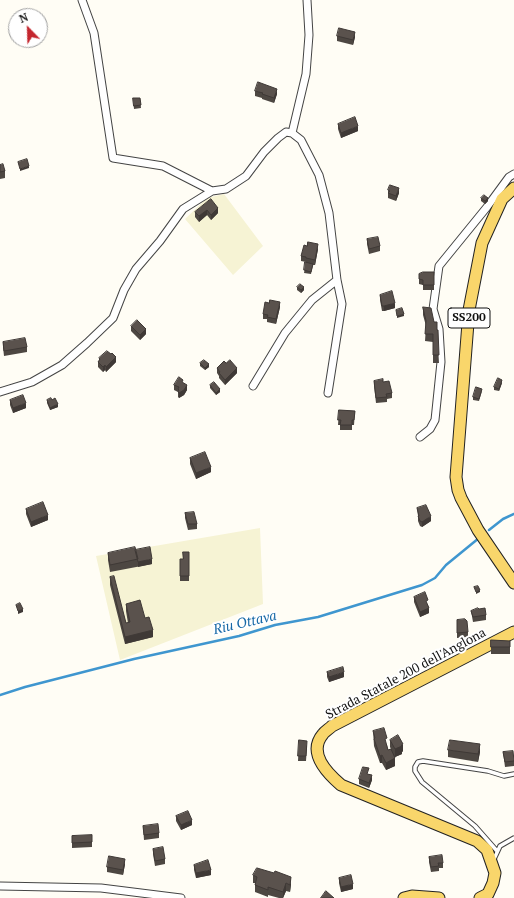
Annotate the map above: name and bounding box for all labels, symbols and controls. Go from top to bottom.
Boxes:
north arrow [8,8,48,48]
text: N [17,10,30,26]
road number: SS200 [448,308,490,328]
water label: Riu Ottava [212,608,278,638]
street label: Strada Statale 200 dell'Anglona [323,625,489,723]

